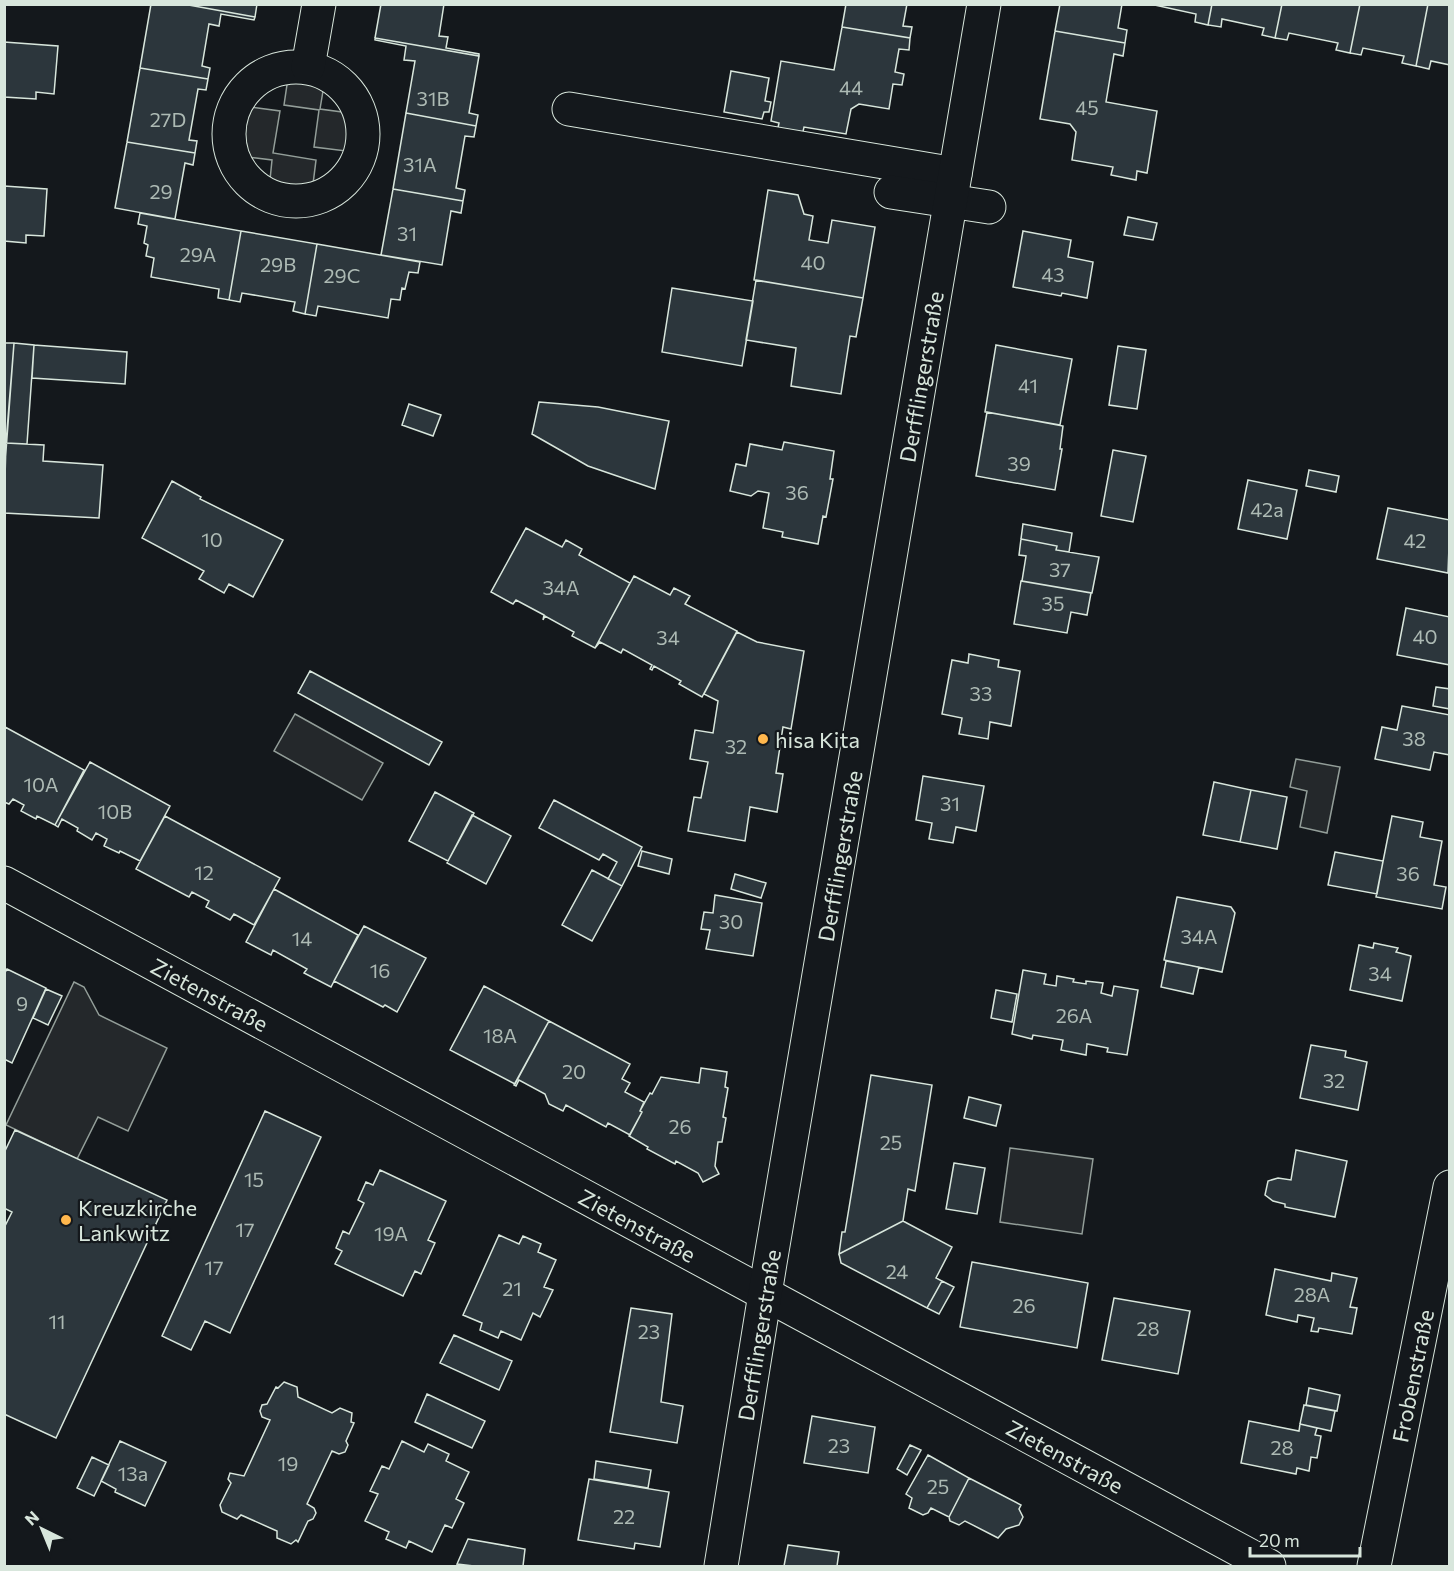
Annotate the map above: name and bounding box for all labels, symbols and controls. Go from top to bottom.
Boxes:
house number: 44 [839,75,863,99]
house number: 31B [417,86,450,110]
house number: 45 [1075,95,1099,119]
house number: 27D [150,107,186,131]
house number: 31A [403,152,437,176]
house number: 29 [149,179,173,203]
house number: 31 [397,221,417,245]
house number: 29A [180,242,216,266]
house number: 40 [800,250,826,274]
house number: 29B [260,252,296,276]
house number: 43 [1041,262,1065,286]
house number: 29C [324,263,360,287]
street label: Derfflingerstraße [893,289,948,464]
house number: 41 [1018,373,1038,397]
house number: 39 [1007,451,1031,475]
house number: 36 [785,480,809,504]
house number: 42a [1250,497,1284,521]
house number: 10 [201,527,223,551]
house number: 42 [1404,528,1426,552]
house number: 37 [1049,557,1071,581]
house number: 34A [542,575,580,599]
house number: 35 [1042,591,1064,615]
house number: 40 [1412,624,1438,648]
house number: 34 [656,625,680,649]
house number: 33 [970,681,992,705]
place label: hisa Kita [775,726,860,753]
house number: 38 [1402,726,1426,750]
marker: hisa Kita [756,732,770,746]
house number: 32 [725,734,747,758]
street label: Derfflingerstraße [811,768,867,943]
house number: 10A [24,772,59,796]
house number: 31 [940,791,960,815]
house number: 10B [98,799,132,823]
house number: 12 [194,860,214,884]
house number: 36 [1396,861,1420,885]
house number: 30 [719,909,743,933]
house number: 34A [1180,924,1218,948]
house number: 14 [292,926,312,950]
street label: Zietenstraße [147,952,273,1037]
house number: 16 [370,958,390,982]
house number: 34 [1368,961,1392,985]
house number: 9 [16,991,28,1015]
house number: 26A [1056,1003,1092,1027]
house number: 18A [483,1023,517,1047]
house number: 20 [562,1059,586,1083]
house number: 32 [1323,1068,1345,1092]
house number: 26 [668,1114,692,1138]
house number: 25 [880,1130,902,1154]
house number: 15 [244,1167,264,1191]
street label: Zietenstraße [574,1183,701,1268]
place label: Kreuzkirche Lankwitz [78,1194,197,1246]
marker: Kreuzkirche Lankwitz [59,1213,73,1227]
house number: 17 [235,1217,255,1241]
house number: 19A [374,1221,408,1245]
street label: Derfflingerstraße [731,1247,786,1423]
house number: 17 [204,1255,224,1279]
house number: 24 [886,1259,908,1283]
house number: 21 [502,1276,522,1300]
house number: 28A [1294,1282,1330,1306]
house number: 26 [1012,1293,1036,1317]
street label: Frobenstraße [1386,1307,1439,1445]
house number: 11 [48,1309,66,1333]
house number: 28 [1136,1316,1160,1340]
house number: 23 [638,1319,660,1343]
street label: Zietenstraße [1002,1413,1128,1498]
house number: 23 [828,1433,850,1457]
house number: 28 [1270,1435,1294,1459]
house number: 19 [278,1451,298,1475]
house number: 13a [118,1461,148,1485]
house number: 25 [927,1474,949,1498]
north arrow [12,1499,72,1559]
house number: 22 [613,1504,635,1528]
text: N [21,1507,42,1529]
scale bar [1250,1520,1360,1558]
text: 20 m [1259,1529,1300,1551]

